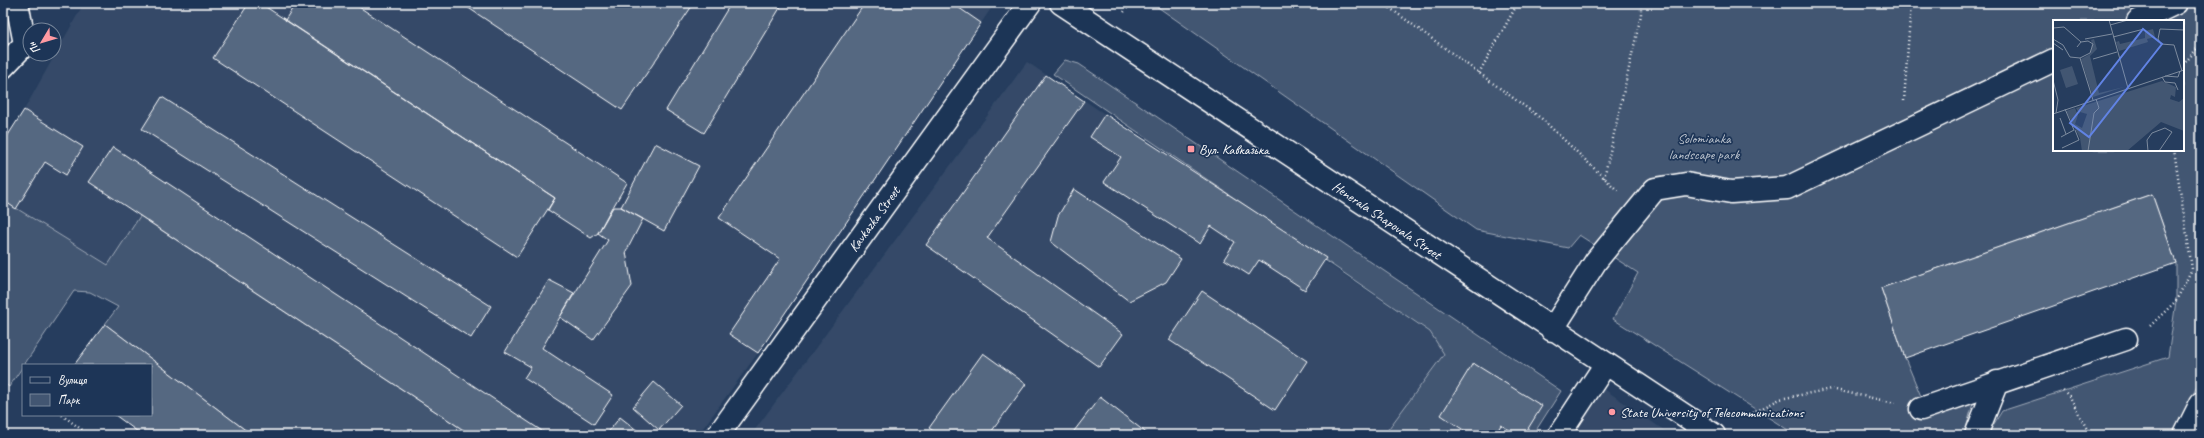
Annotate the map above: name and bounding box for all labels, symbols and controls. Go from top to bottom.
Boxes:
inset map [2053,20,2184,151]
north arrow [22,22,62,62]
text: Пн [24,38,43,57]
park label: Solomianka landscape park [1669,130,1740,163]
place label: Вул. Кавказька [1199,141,1270,158]
marker: Вул. Кавказька [1186,144,1196,154]
street label: Henerala Shapovala Street [1329,178,1446,264]
street label: Kavkazka Street [845,182,905,255]
legend [22,364,152,416]
text: Вулиця [58,372,87,388]
text: Парк [58,392,81,408]
place label: State University of Telecommunications [1620,404,1805,421]
marker: State University of Telecommunications [1607,407,1617,417]

